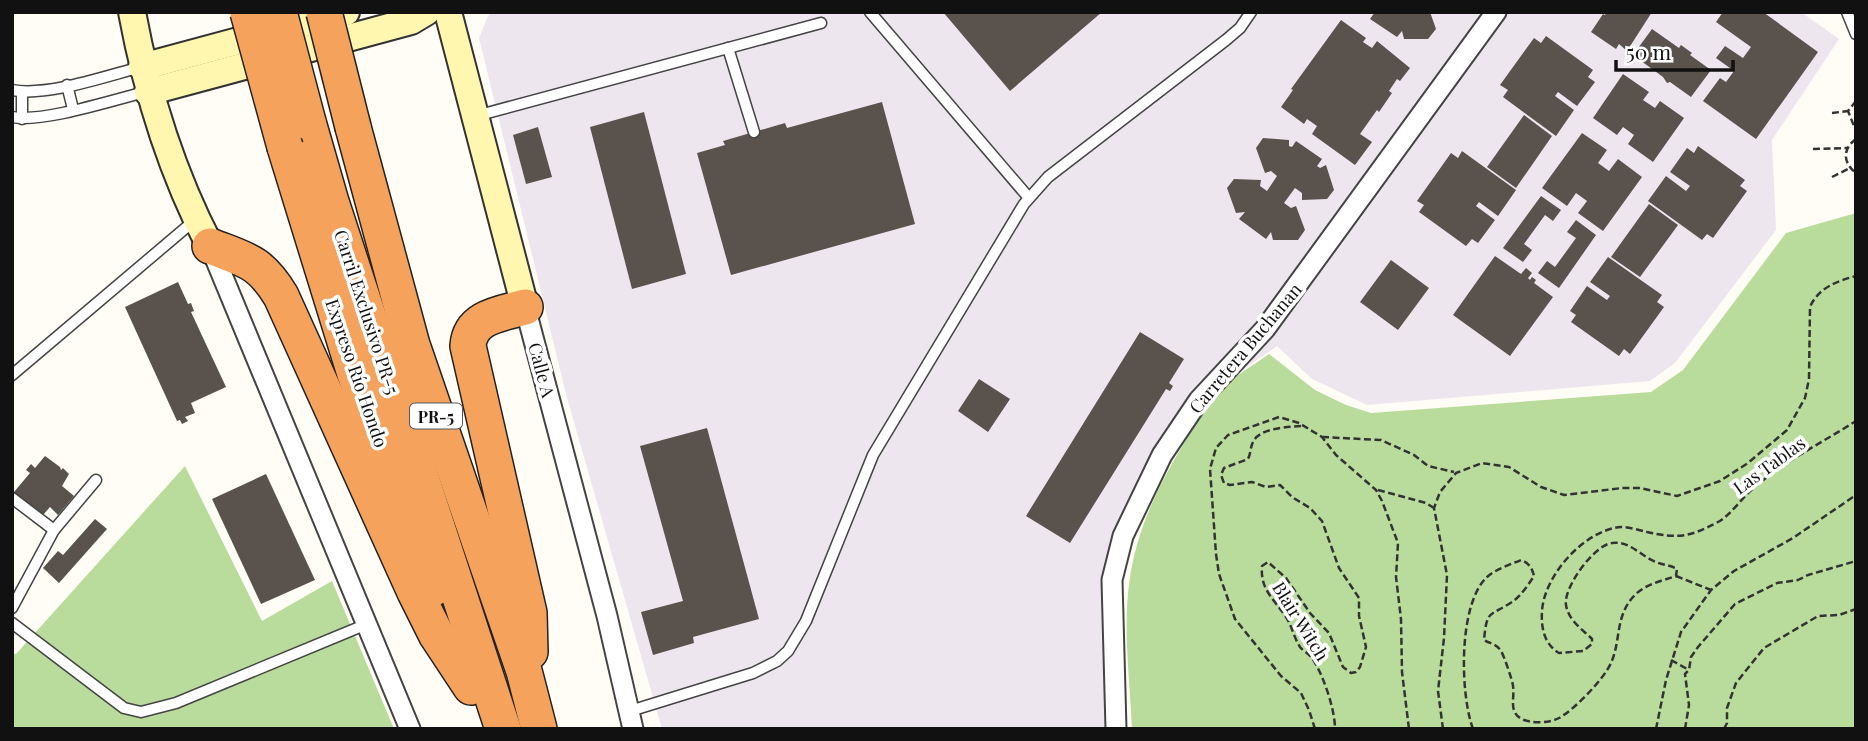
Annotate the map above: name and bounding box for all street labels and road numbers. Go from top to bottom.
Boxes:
street label: Carril Exclusivo PR-5 [329,227,405,397]
street label: Carretera Buchanan [1183,278,1307,418]
street label: Expreso Río Hondo [320,296,394,451]
street label: Calle A [523,340,561,401]
road number: PR-5 [410,404,462,428]
street label: Las Tablas [1728,431,1810,499]
street label: Blair Witch [1267,577,1335,665]

